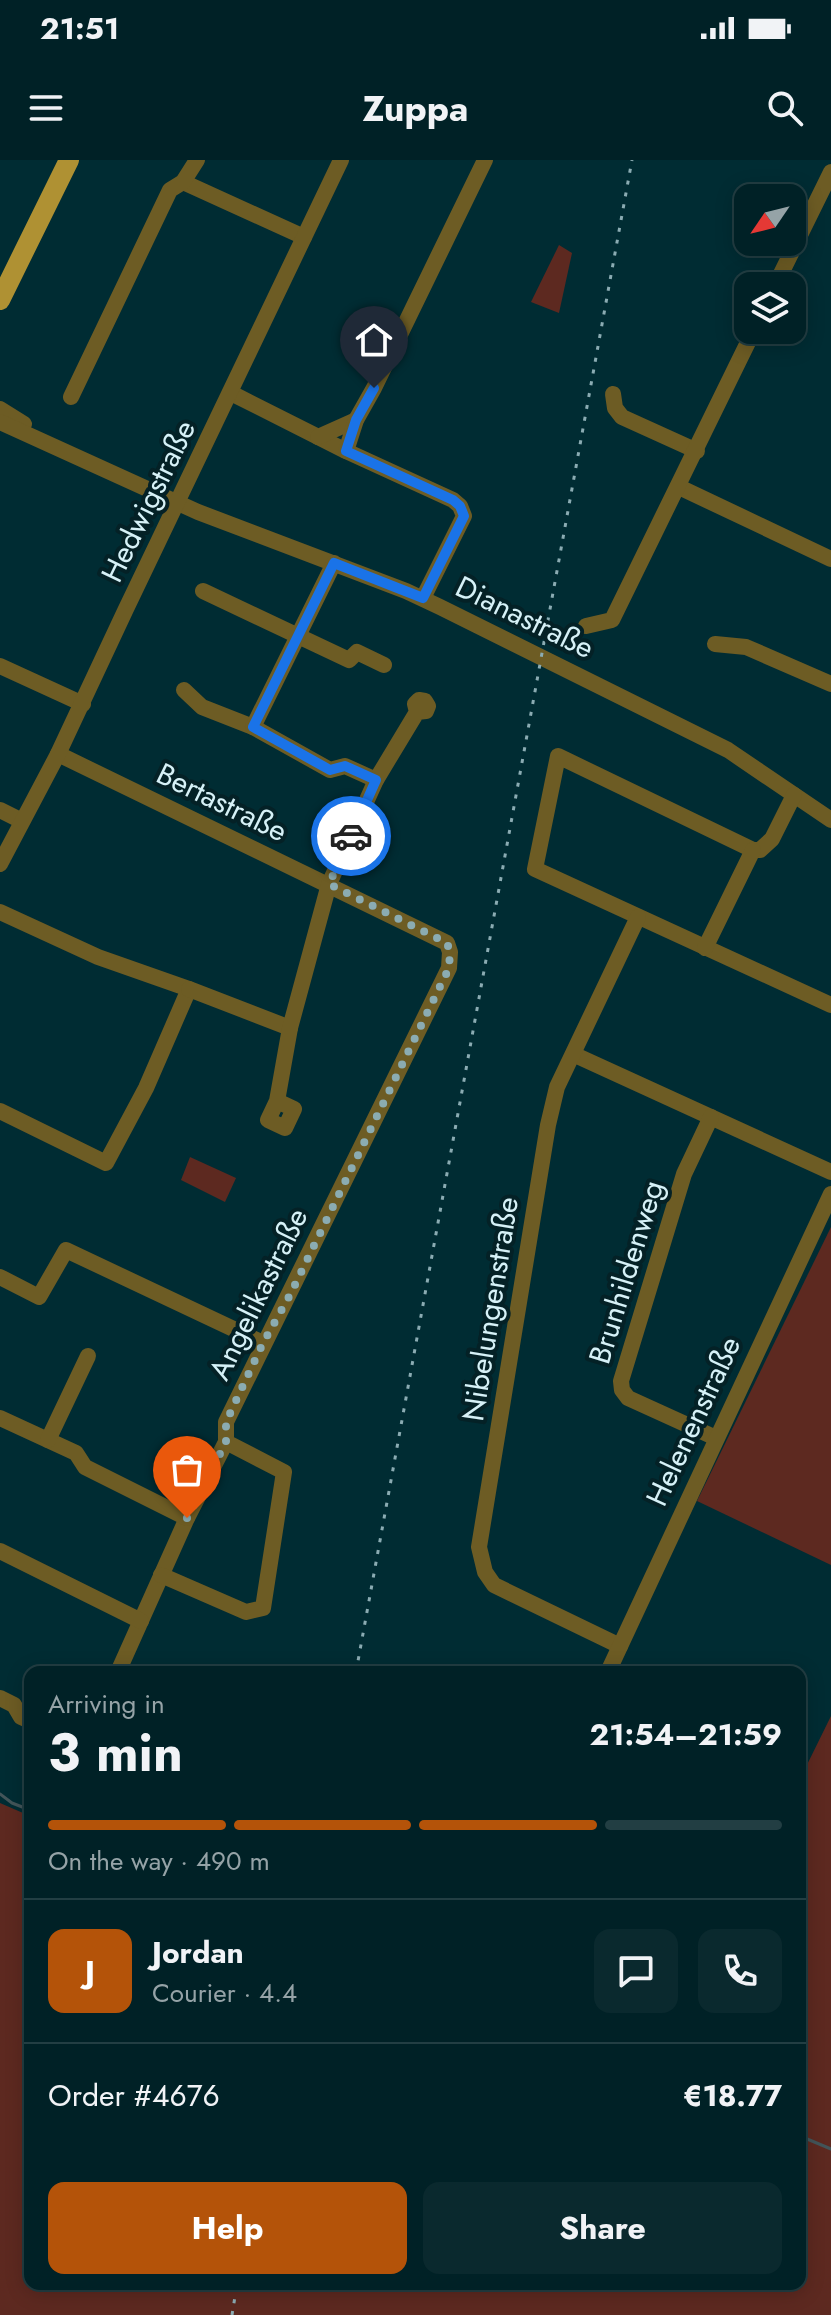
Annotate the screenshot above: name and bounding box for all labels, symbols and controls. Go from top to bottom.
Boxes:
text: 21:51 [40,7,119,50]
text: Zuppa [363,82,468,134]
icon: menu [24,86,68,130]
icon: search [763,86,807,130]
north arrow [734,184,806,256]
map controls [734,184,806,344]
button: layers [734,272,806,344]
pin [340,306,408,388]
icon: home [352,318,396,362]
street label: Hedwigstraße [90,413,206,589]
street label: Dianastraße [449,565,601,669]
street label: Bertastraße [149,752,295,852]
courier [311,796,391,876]
icon: car [329,814,373,858]
street label: Brunhildenweg [578,1175,674,1369]
street label: Nibelungenstraße [451,1194,529,1424]
street label: Angelikastraße [198,1201,318,1387]
street label: Helenenstraße [635,1329,751,1513]
pin [153,1436,221,1518]
icon: bag [165,1448,209,1492]
text: Arriving in [48,1685,165,1723]
text: 21:54–21:59 [590,1713,782,1756]
text: 3 min [48,1715,183,1791]
text: On the way · 490 m [48,1842,270,1880]
button: chat [594,1929,678,2013]
button: phone [698,1929,782,2013]
text: Jordan [152,1931,244,1974]
text: J [85,1950,95,1993]
text: Courier · 4.4 [152,1974,297,2012]
text: Order #4676 [48,2074,220,2117]
text: €18.77 [683,2074,782,2117]
button: Help [48,2182,407,2274]
button: Share [423,2182,782,2274]

